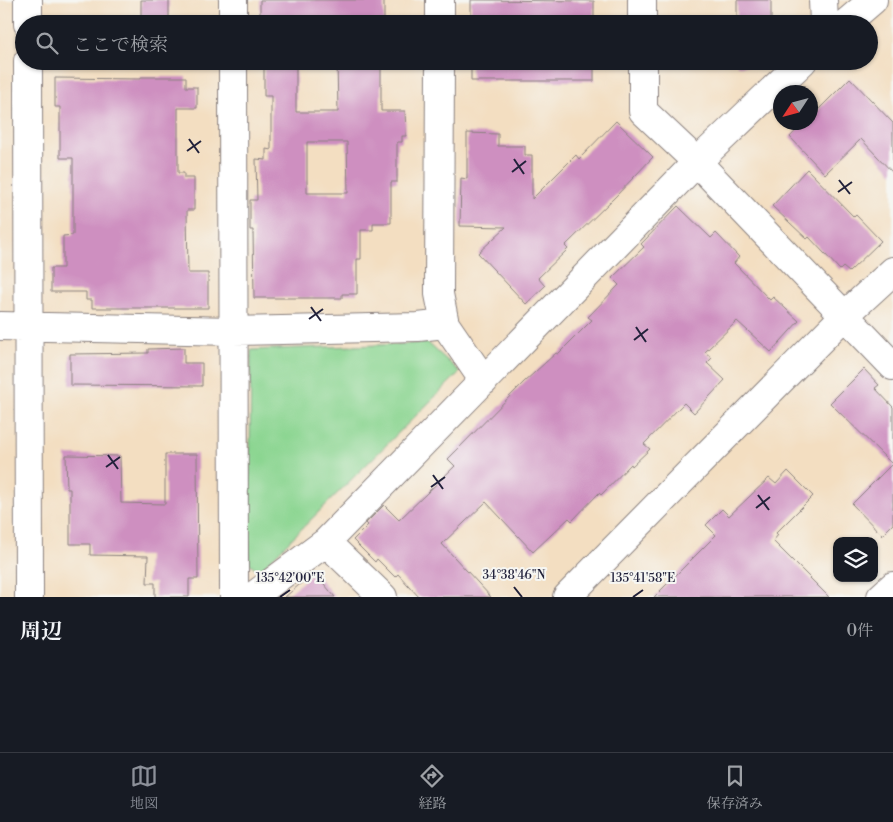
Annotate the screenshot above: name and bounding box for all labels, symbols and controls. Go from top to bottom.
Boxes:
search box [15,15,878,70]
icon: search [33,29,61,57]
text: ここで検索 [73,33,168,57]
north arrow [773,85,818,130]
map controls [833,537,878,582]
button: layers [833,537,878,582]
text: 34°38'46"N [482,568,546,583]
text: 135°42'00"E [256,571,324,586]
text: 135°41'58"E [611,571,675,586]
text: 周辺 [20,619,62,645]
text: 0件 [846,621,873,641]
tab: 地図 [130,762,158,813]
tab: 経路 [418,762,446,813]
tab: 保存済み [707,762,763,813]

